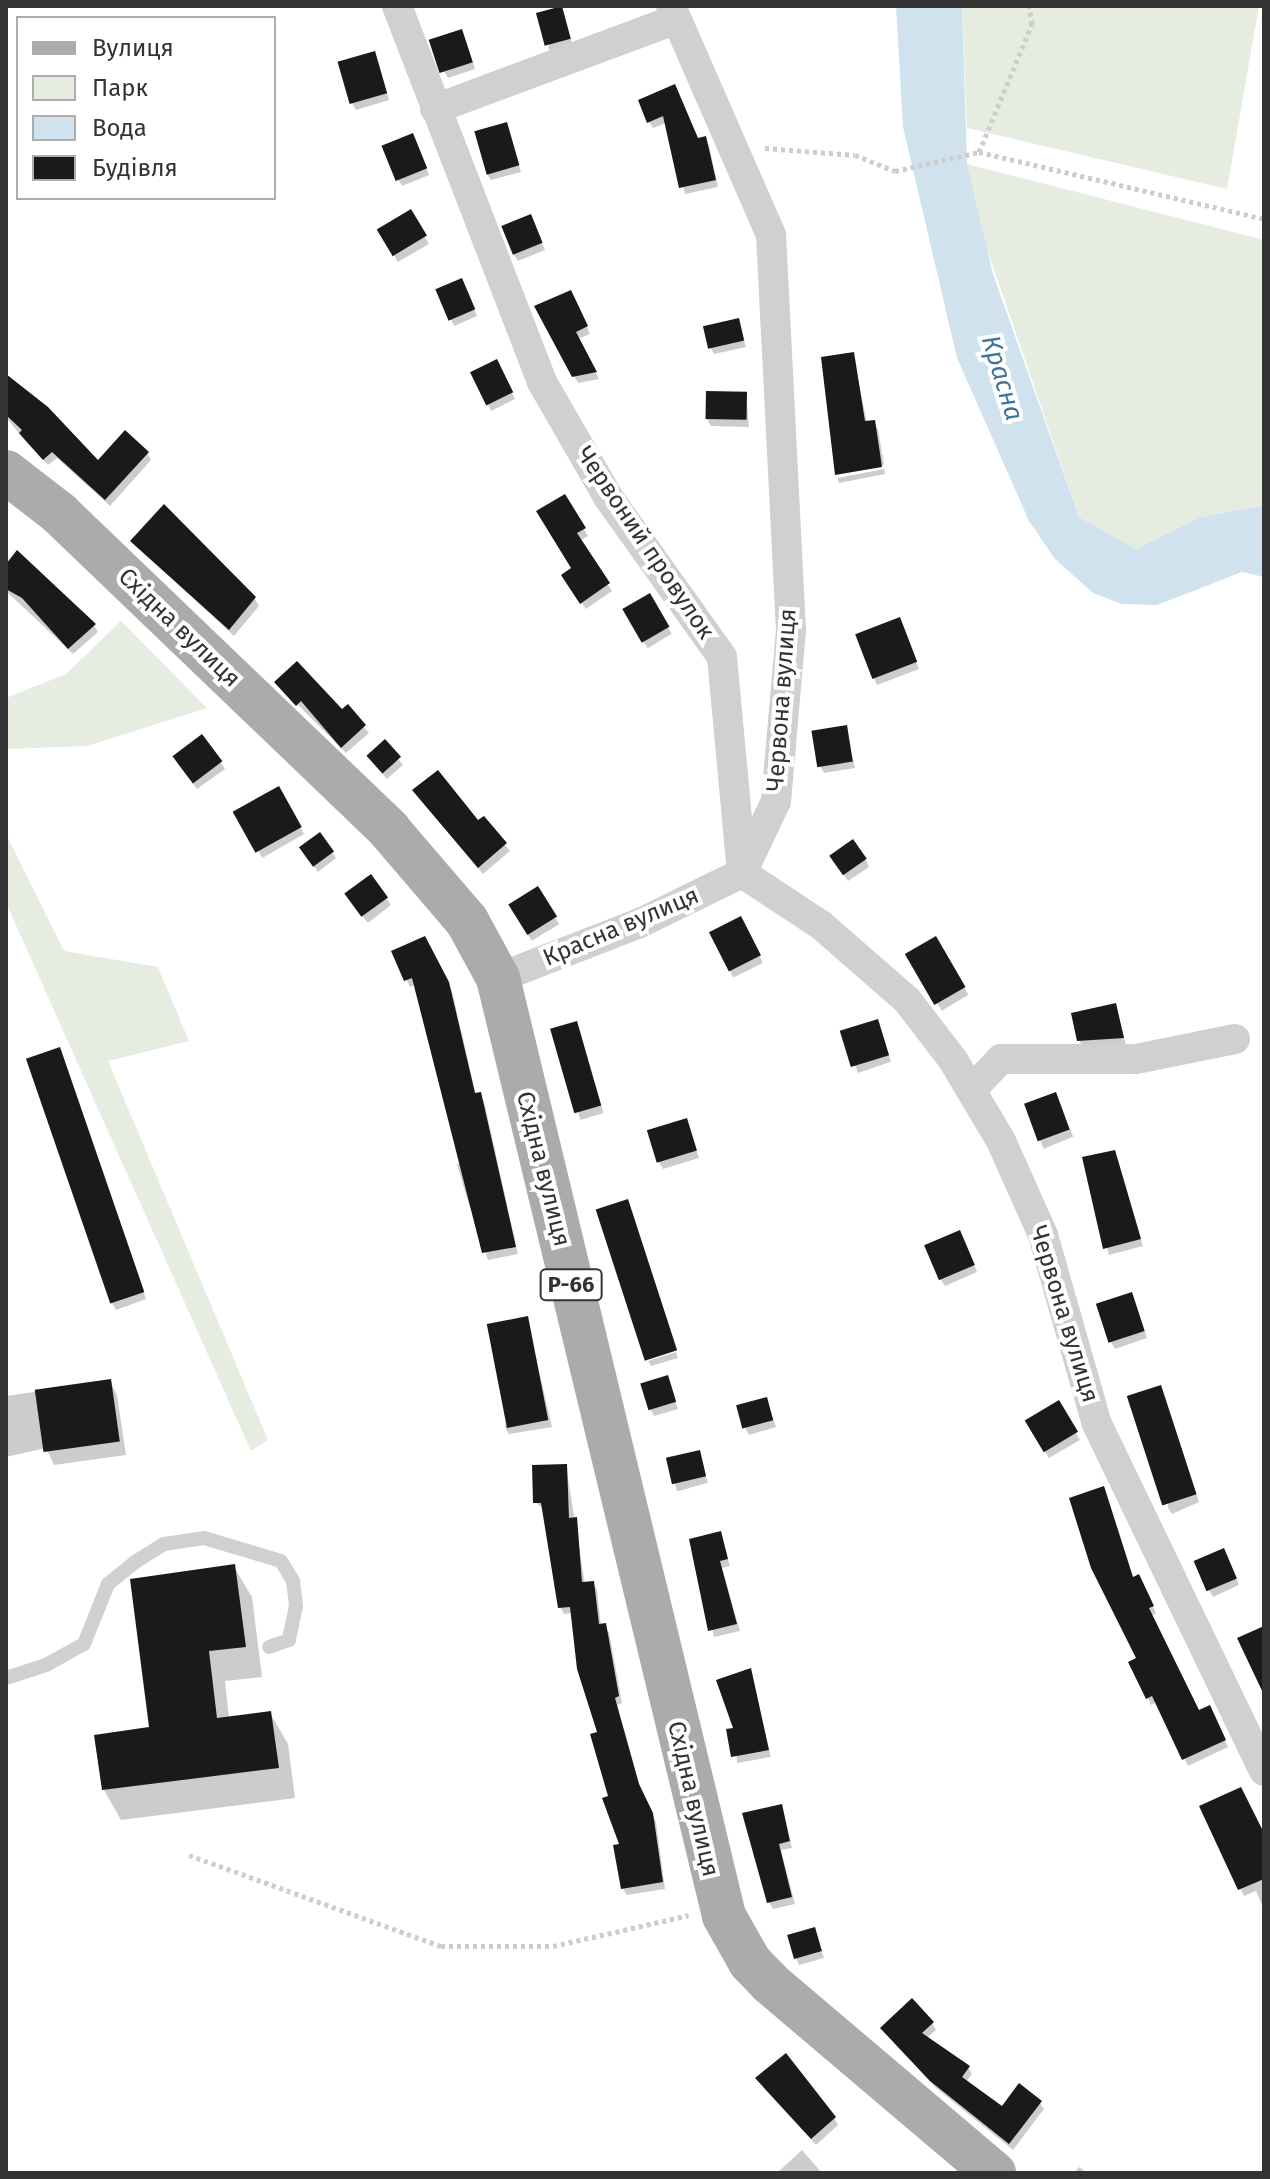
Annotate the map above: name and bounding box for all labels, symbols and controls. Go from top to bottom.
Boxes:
legend [16,16,276,200]
text: Вулиця [92,34,174,62]
text: Парк [92,74,148,102]
text: Вода [92,114,147,142]
text: Будівля [92,154,178,182]
water label: Красна [974,332,1030,424]
street label: Червоний провулок [570,441,720,645]
street label: Східна вулиця [112,562,246,694]
street label: Червона вулиця [761,608,803,792]
street label: Красна вулиця [539,881,703,973]
street label: Східна вулиця [510,1088,576,1250]
street label: Червона вулиця [1023,1222,1105,1406]
road number: Р-66 [539,1267,603,1303]
street label: Східна вулиця [661,1718,725,1880]

